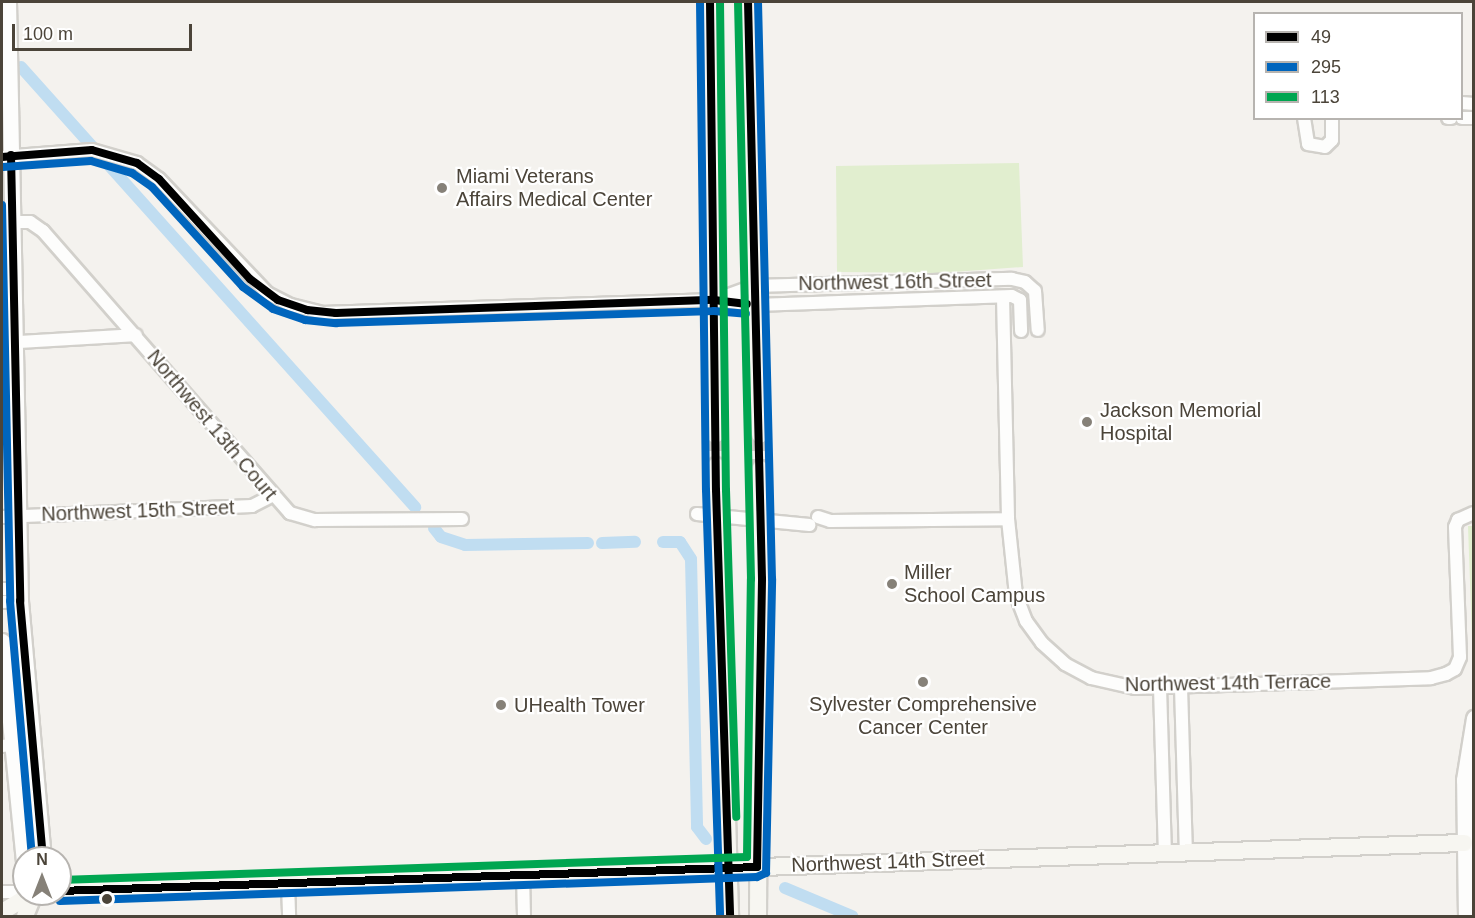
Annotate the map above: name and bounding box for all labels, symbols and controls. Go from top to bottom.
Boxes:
scale bar [15,12,195,50]
legend [1253,12,1463,120]
text: 100 m [23,24,73,44]
text: 49 [1311,27,1331,47]
text: 295 [1311,57,1341,77]
text: 113 [1311,87,1340,107]
place label: Miami Veterans Affairs Medical Center [456,164,652,211]
marker: Miami Veterans Affairs Medical Center [433,179,451,197]
street label: Northwest 16th Street [798,268,992,296]
street label: Northwest 13th Court [142,345,282,505]
place label: Jackson Memorial Hospital [1100,398,1261,445]
marker: Jackson Memorial Hospital [1078,413,1096,431]
street label: Northwest 15th Street [41,496,235,526]
place label: Miller School Campus [904,560,1045,607]
marker: Miller School Campus [885,577,899,591]
street label: Northwest 14th Terrace [1124,669,1332,697]
marker: Sylvester Comprehensive Cancer Center [914,673,932,691]
place label: UHealth Tower [514,693,645,717]
place label: Sylvester Comprehensive Cancer Center [809,693,1037,740]
marker: UHealth Tower [492,696,510,714]
north arrow [12,846,72,906]
street label: Northwest 14th Street [791,847,985,877]
text: N [36,851,48,868]
unlabelled marker [101,893,113,905]

